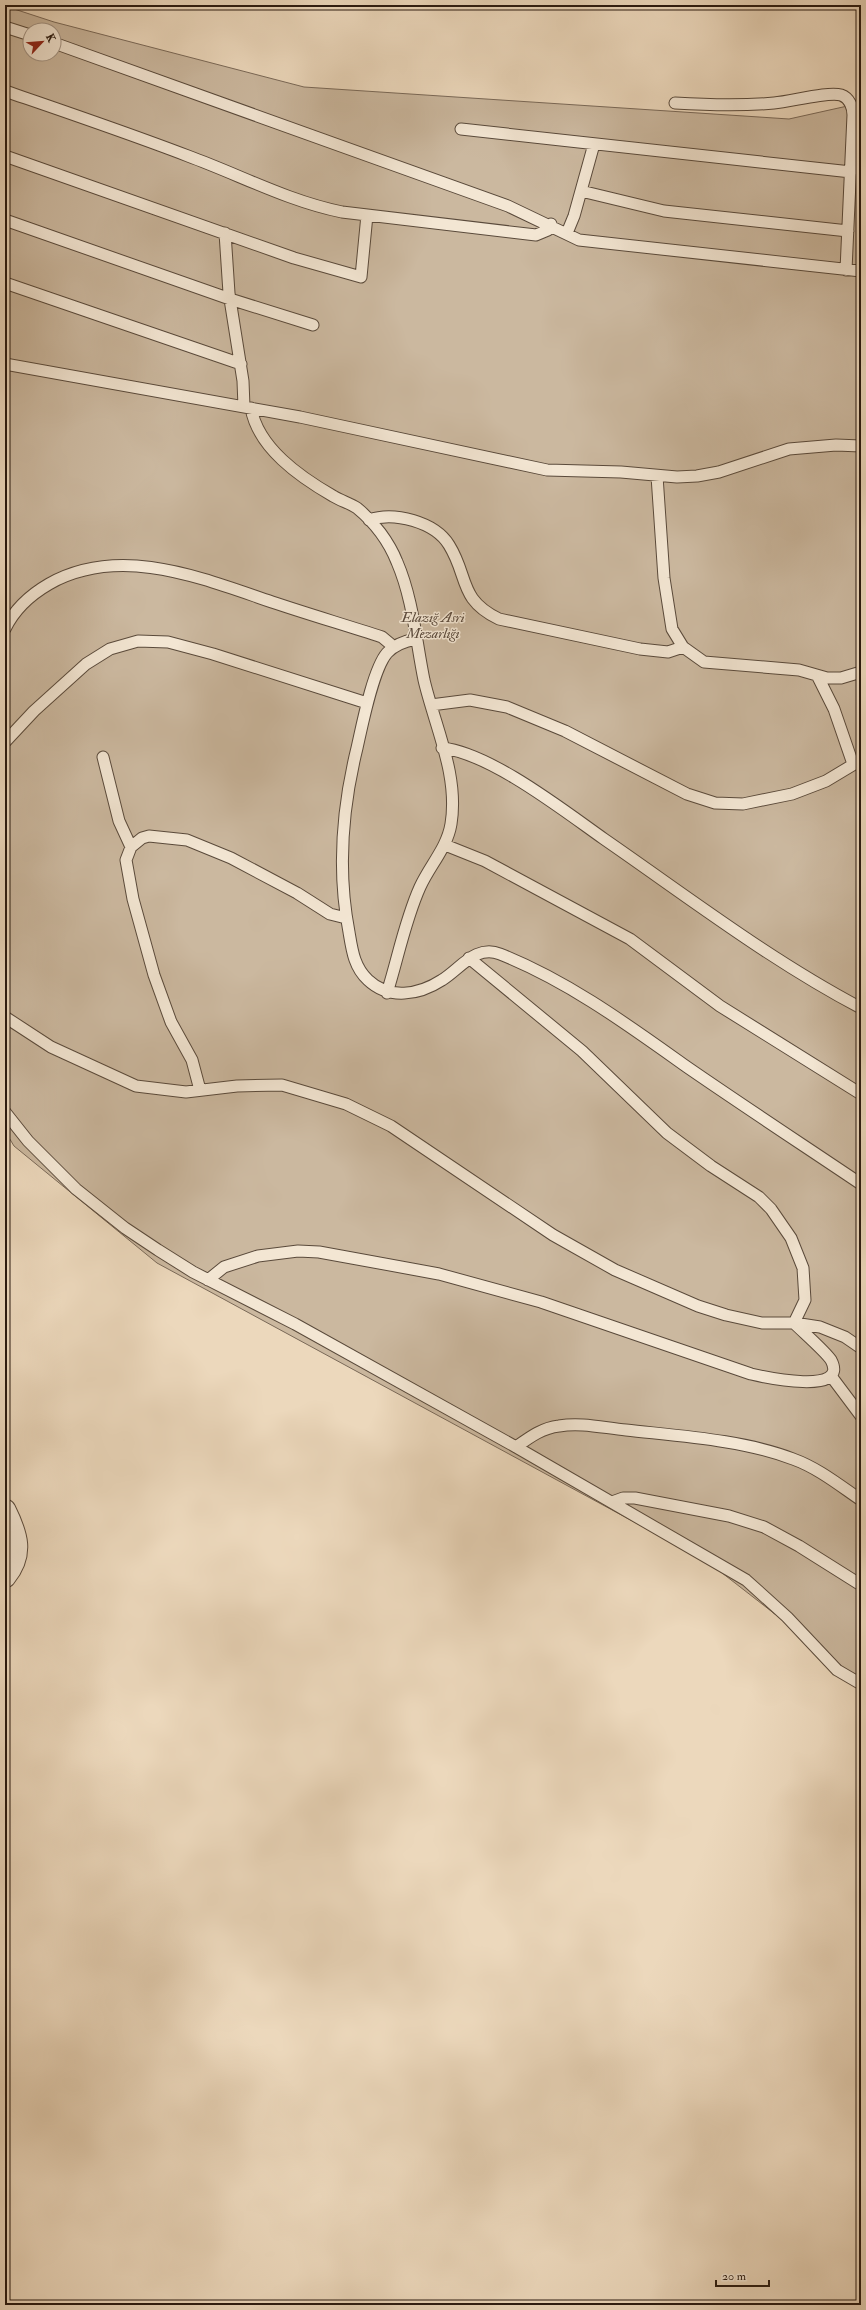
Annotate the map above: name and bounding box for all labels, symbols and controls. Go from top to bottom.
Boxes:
north arrow [22,22,62,62]
text: K [43,32,59,45]
park label: Elazığ Asri Mezarlığı [400,609,465,642]
scale bar [716,2262,769,2288]
text: 20 m [722,2269,747,2284]

